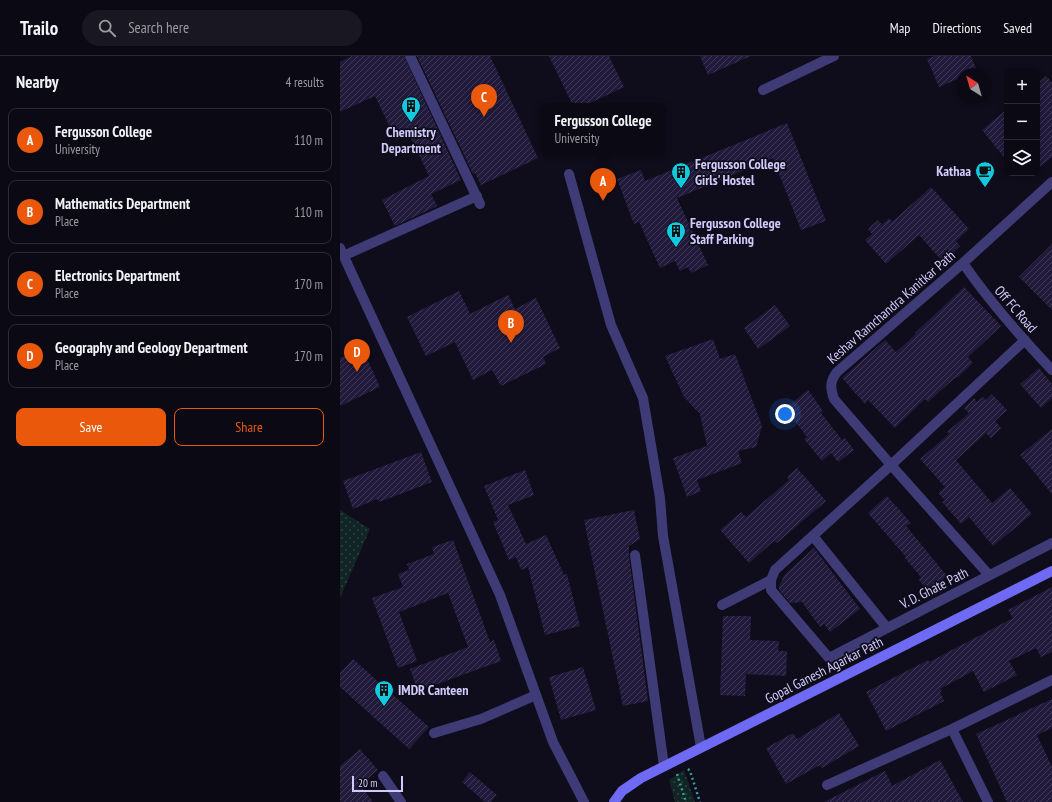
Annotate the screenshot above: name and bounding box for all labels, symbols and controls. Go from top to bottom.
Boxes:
search box [82,10,362,46]
text: Trailo [20,16,58,40]
icon: search [96,17,118,39]
text: Search here [128,18,189,37]
text: Map [890,19,910,37]
text: Directions [932,19,981,37]
text: Saved [1003,19,1032,37]
north arrow [956,68,992,104]
map controls [1004,68,1040,176]
button: + [1004,68,1040,104]
text: Nearby [16,71,59,93]
text: 4 results [285,74,324,91]
pin: C [471,84,497,117]
building icon: Chemistry Department [400,95,422,123]
popup [540,103,666,155]
button: − [1004,104,1040,140]
text: Fergusson College [554,111,652,130]
text: Fergusson College [55,122,152,141]
place label: Chemistry Department [381,123,441,157]
text: University [554,130,599,147]
text: A [27,132,33,149]
text: 110 m [294,132,323,149]
button: layers [1004,140,1040,176]
text: University [55,141,100,158]
place label: Fergusson College Girls' Hostel [695,155,786,189]
cafe icon: Kathaa [974,160,996,188]
building icon: Fergusson College Girls' Hostel [670,161,692,189]
place label: Kathaa [936,162,971,180]
pin: A [590,168,616,201]
text: Mathematics Department [55,194,190,213]
text: B [27,204,33,221]
text: 110 m [294,204,323,221]
text: Place [55,213,79,230]
place label: Fergusson College Staff Parking [690,214,781,248]
building icon: Fergusson College Staff Parking [665,220,687,248]
street label: Keshav Ramchandra Kanitkar Path [823,246,959,368]
text: Electronics Department [55,266,180,285]
text: C [27,276,33,293]
text: 170 m [294,276,323,293]
street label: Off FC Road [991,282,1041,336]
text: Place [55,285,79,302]
pin: B [498,310,524,343]
text: Geography and Geology Department [55,338,248,357]
pin: D [344,339,370,372]
text: D [27,348,33,365]
text: 170 m [294,348,323,365]
text: Place [55,357,79,374]
your location [775,404,795,424]
button: Save [16,408,166,446]
button: Share [174,408,324,446]
street label: V. D. Ghate Path [896,563,971,613]
street label: Gopal Ganesh Agarkar Path [762,632,886,708]
building icon: IMDR Canteen [373,679,395,707]
place label: IMDR Canteen [398,681,469,699]
scale bar [352,774,403,793]
text: 20 m [358,776,377,790]

